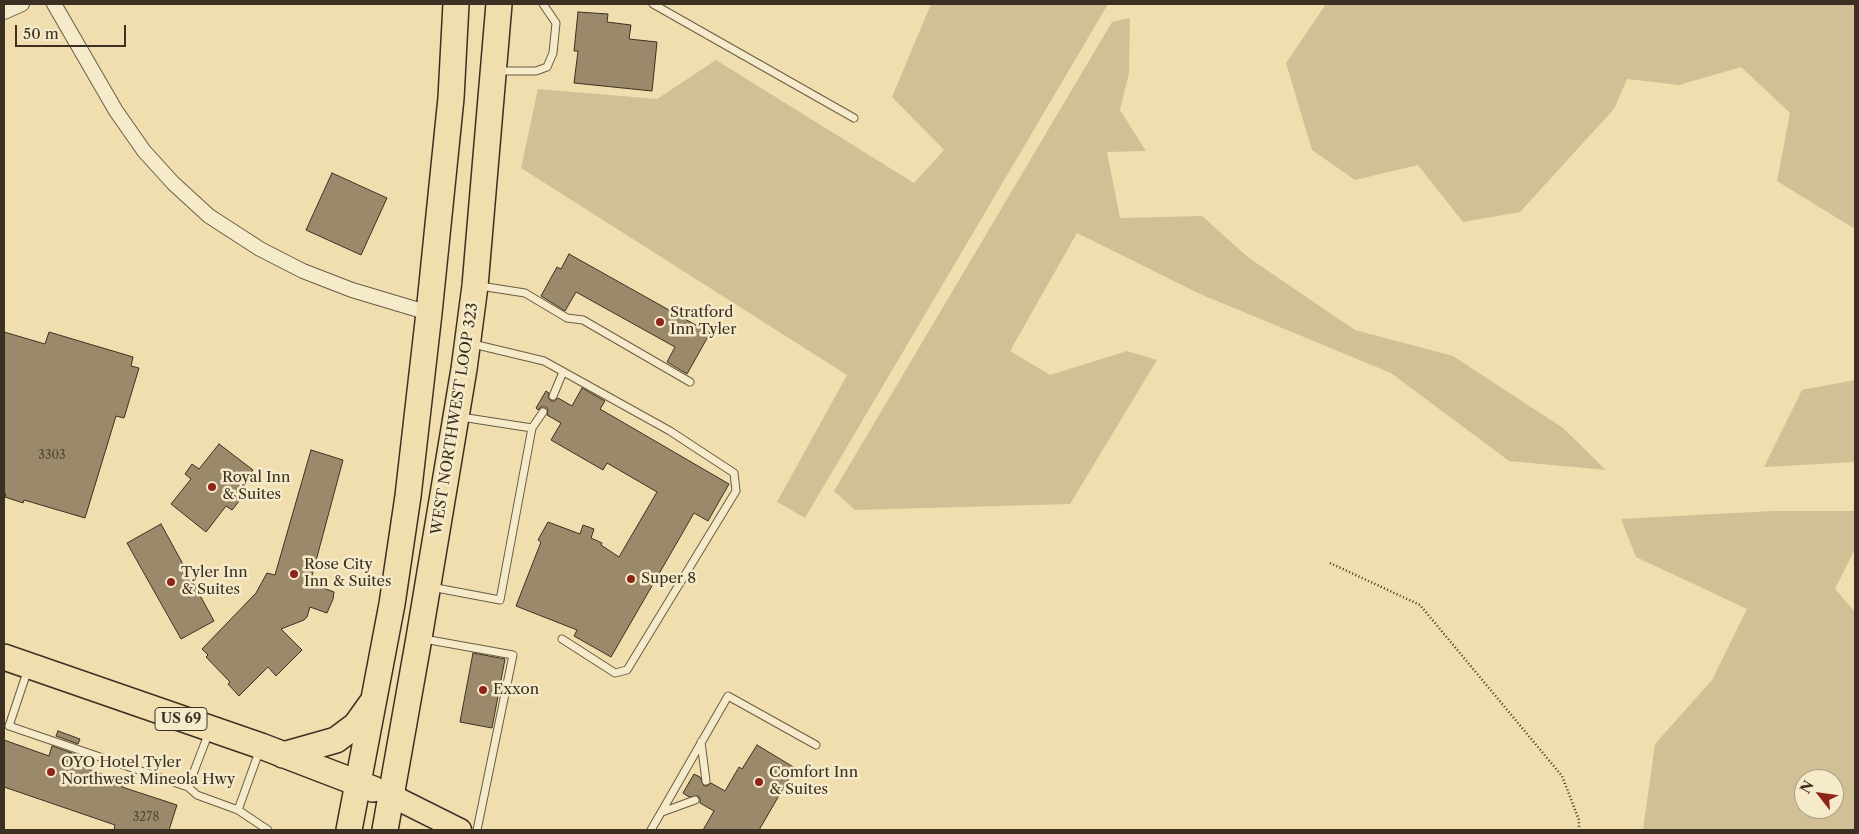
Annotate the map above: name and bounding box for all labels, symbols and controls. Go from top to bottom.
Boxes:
scale bar [18,15,129,47]
text: 50 m [23,24,59,43]
street label: WEST NORTHWEST LOOP 323 [428,302,482,536]
place label: Stratford Inn Tyler [670,304,737,339]
marker: Stratford Inn Tyler [654,316,666,328]
house number: 3303 [38,449,66,463]
place label: Royal Inn & Suites [222,469,290,504]
marker: Royal Inn & Suites [206,481,218,493]
place label: Rose City Inn & Suites [304,556,392,591]
place label: Tyler Inn & Suites [181,564,248,599]
marker: Rose City Inn & Suites [288,568,300,580]
place label: Super 8 [641,570,696,588]
marker: Super 8 [625,573,637,585]
marker: Tyler Inn & Suites [165,576,177,588]
place label: Exxon [493,681,539,699]
marker: Exxon [477,684,489,696]
road number: US 69 [155,708,207,731]
place label: OYO Hotel Tyler Northwest Mineola Hwy [61,754,235,789]
place label: Comfort Inn & Suites [769,764,858,799]
marker: OYO Hotel Tyler Northwest Mineola Hwy [45,766,57,778]
north arrow [1794,769,1844,819]
marker: Comfort Inn & Suites [753,776,765,788]
text: N [1796,777,1818,797]
house number: 3278 [133,811,159,825]

